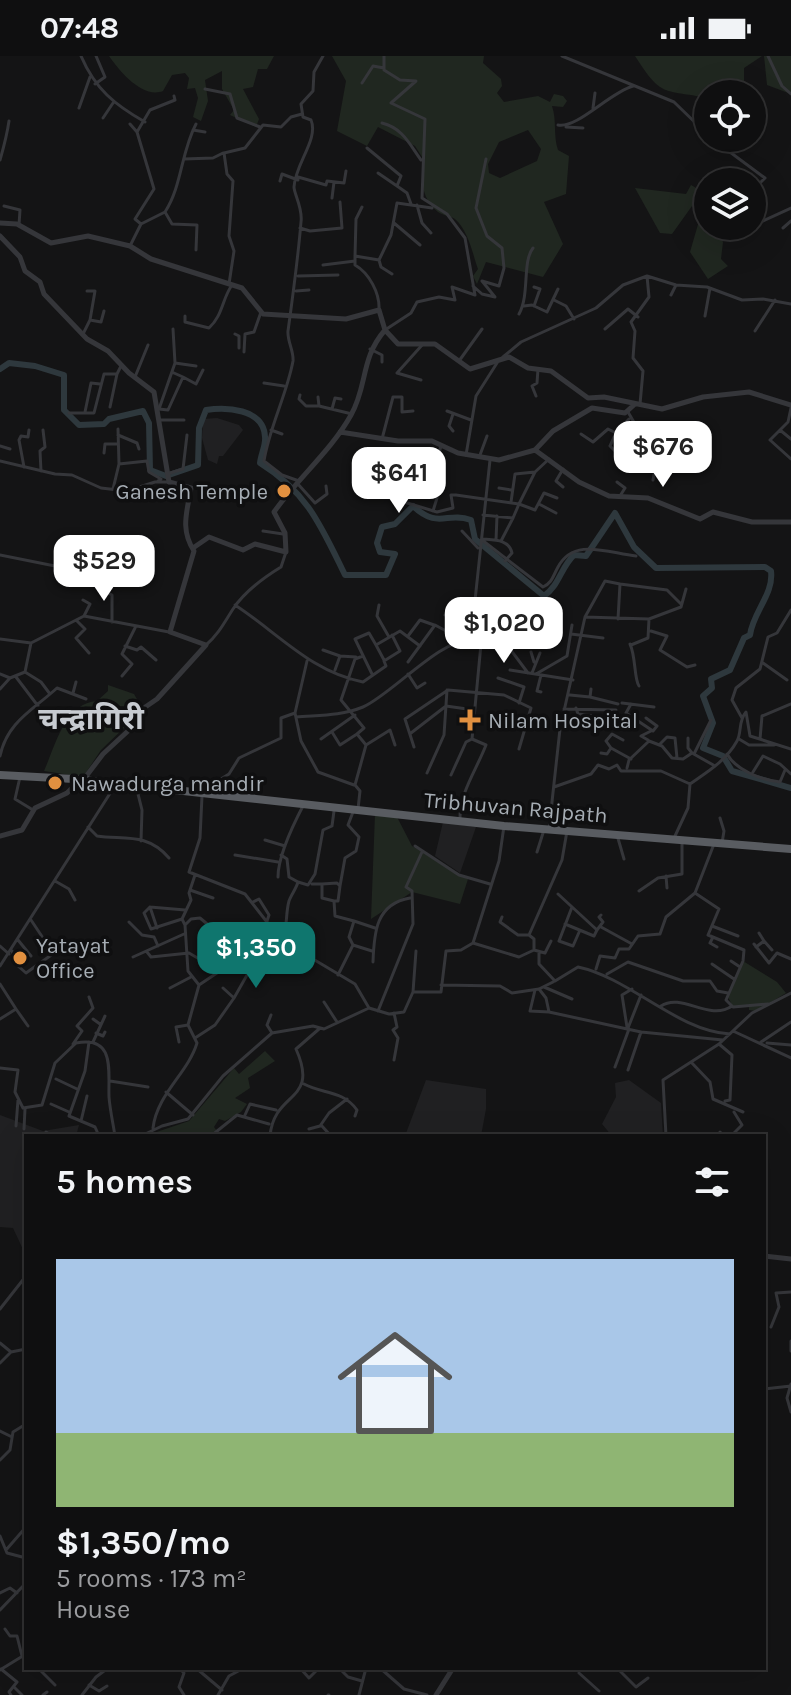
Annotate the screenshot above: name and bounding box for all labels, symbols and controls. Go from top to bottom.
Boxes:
text: 07:48 [40,10,119,46]
map controls [694,80,766,240]
button: locate [694,80,766,152]
button: layers [694,168,766,240]
pin: $676 [616,421,710,489]
text: $676 [632,431,694,462]
pin: $641 [352,447,446,515]
text: $641 [370,457,428,488]
place label: Ganesh Temple [116,479,268,505]
marker: Ganesh Temple [275,482,293,500]
pin: $529 [57,535,151,603]
text: $529 [72,545,136,576]
pin: $1,020 [439,597,569,665]
text: $1,020 [463,607,545,638]
district label: चन्द्रागिरी [38,701,145,737]
place label: Nilam Hospital [488,708,638,734]
marker: Nilam Hospital [459,709,481,731]
place label: Nawadurga mandir [71,771,263,797]
marker: Nawadurga mandir [46,774,64,792]
street label: Tribhuvan Rajpath [423,787,609,829]
pin: $1,350 [191,922,321,990]
text: $1,350 [215,932,297,963]
place label: Yatayat Office [36,933,110,984]
marker: Yatayat Office [11,949,29,967]
icon: filters [690,1160,734,1204]
text: 5 homes [56,1162,193,1202]
icon: home [323,1311,467,1455]
text: $1,350/mo [56,1523,230,1563]
text: 5 rooms · 173 m² [56,1563,247,1594]
text: House [56,1594,130,1625]

